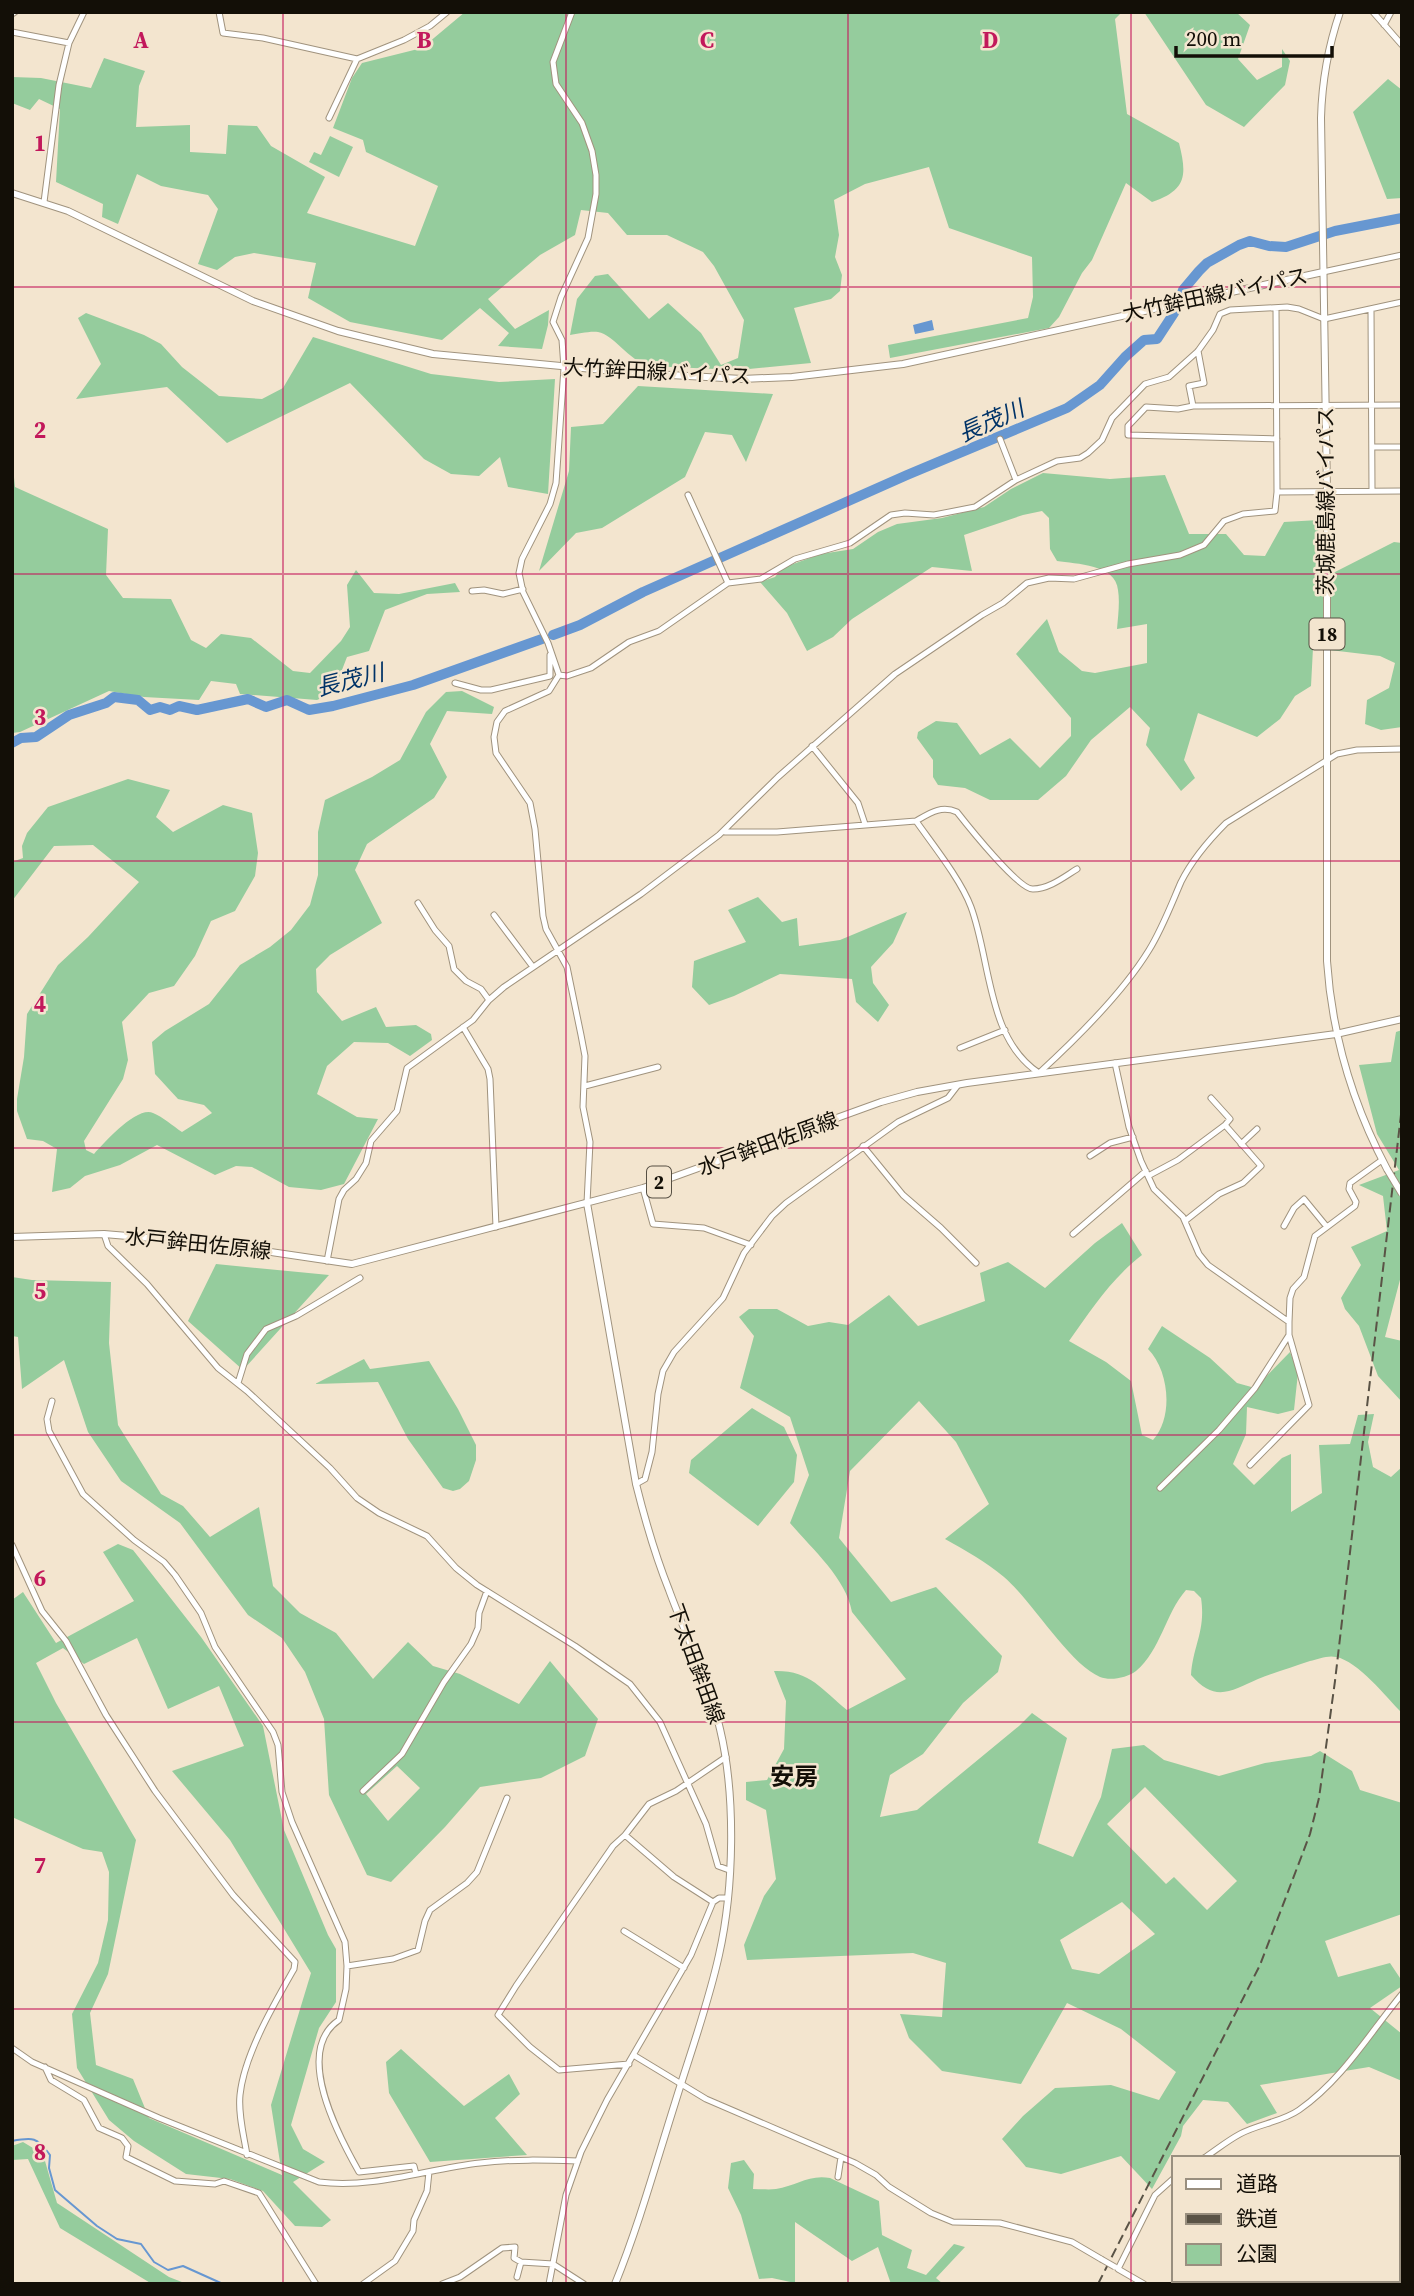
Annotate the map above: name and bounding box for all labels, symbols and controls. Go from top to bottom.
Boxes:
scale bar [1176,14,1332,58]
text: A [133,24,149,56]
text: B [417,24,432,56]
text: C [700,24,714,56]
text: D [982,24,998,56]
text: 200 m [1186,24,1241,53]
text: 1 [34,127,46,159]
street label: 大竹鉾田線バイパス [1120,261,1310,328]
street label: 大竹鉾田線バイパス [562,352,752,391]
water label: 長茂川 [953,391,1032,450]
street label: 茨城鹿島線バイパス [1311,407,1340,595]
text: 2 [34,414,46,446]
road number: 18 [1310,618,1344,650]
water label: 長茂川 [313,655,390,704]
text: 3 [34,701,46,733]
text: 4 [34,988,46,1020]
street label: 水戸鉾田佐原線 [694,1105,842,1182]
road number: 2 [647,1166,671,1198]
street label: 水戸鉾田佐原線 [123,1221,273,1266]
text: 5 [34,1275,46,1307]
text: 6 [34,1562,46,1594]
street label: 下太田鉾田線 [661,1600,732,1728]
district label: 安房 [770,1760,818,1793]
text: 7 [34,1849,46,1881]
text: 8 [34,2136,46,2168]
legend [1172,2156,1400,2282]
text: 道路 [1236,2169,1278,2198]
text: 鉄道 [1236,2204,1278,2233]
text: 公園 [1236,2239,1278,2268]

